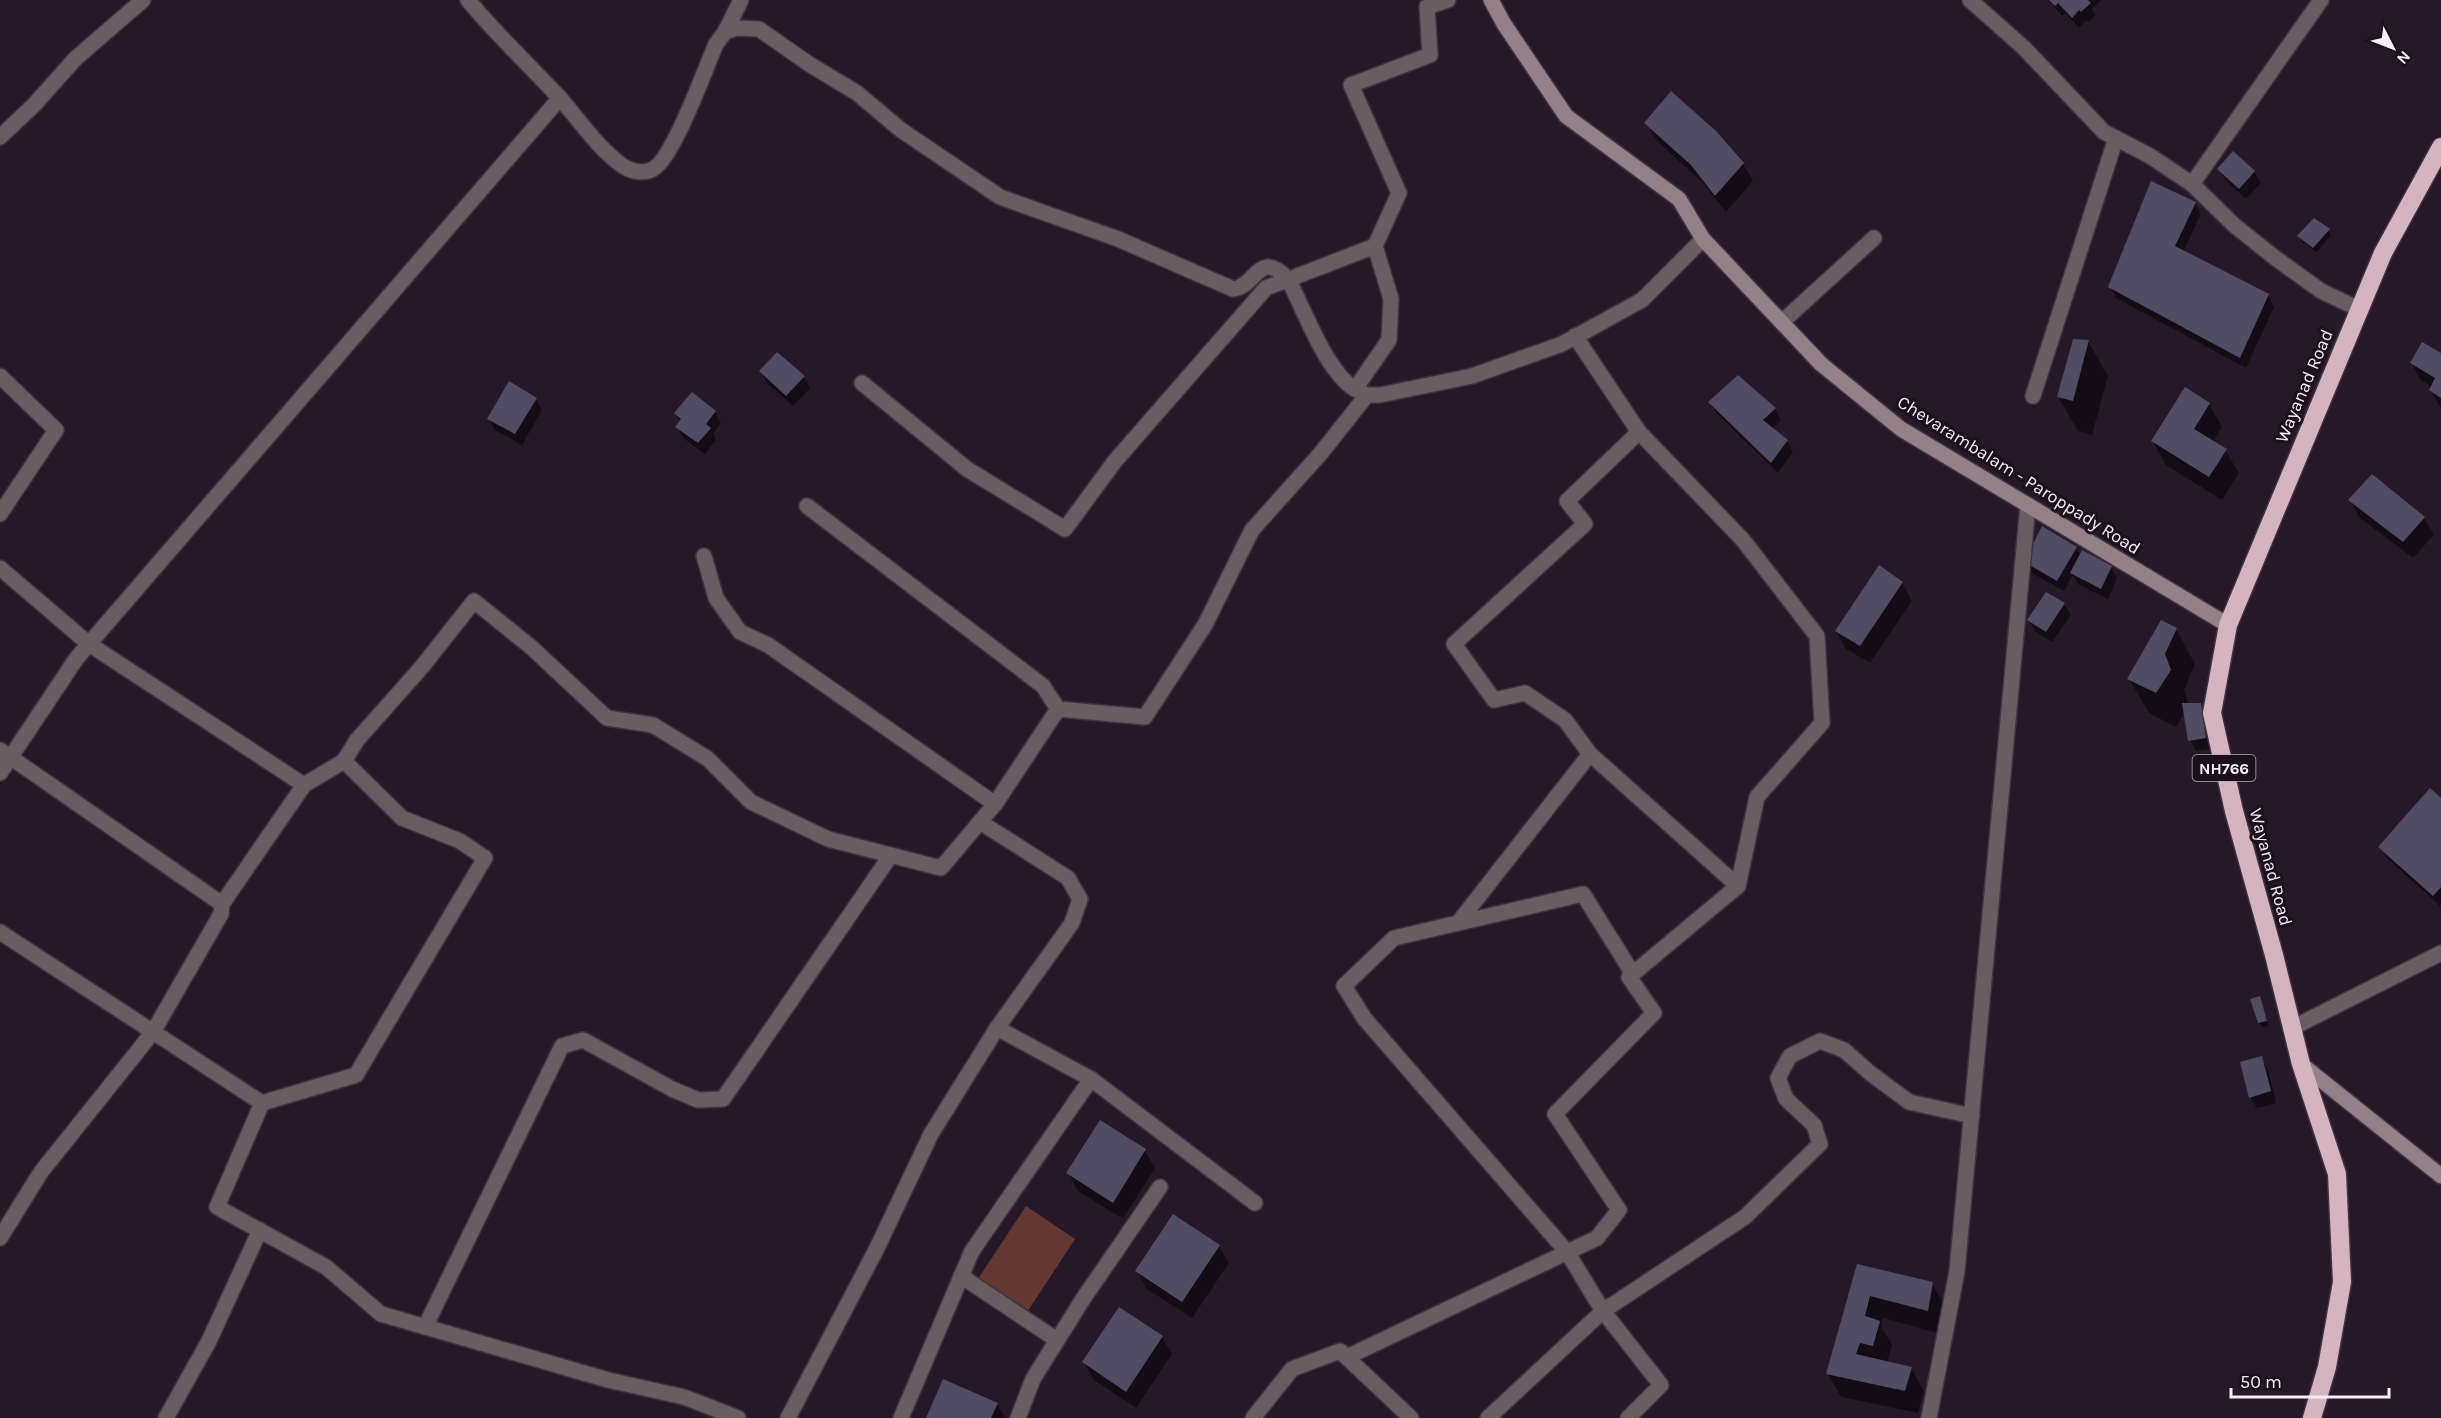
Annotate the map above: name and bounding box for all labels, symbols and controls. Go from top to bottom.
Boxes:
north arrow [2363,18,2423,78]
text: N [2393,47,2415,68]
street label: Wayanad Road [2270,326,2338,446]
street label: Chevarambalam - Paroppady Road [1893,391,2145,559]
road number: NH766 [2192,755,2256,781]
street label: Wayanad Road [2245,806,2297,928]
scale bar [2231,1361,2388,1399]
text: 50 m [2240,1371,2282,1393]

